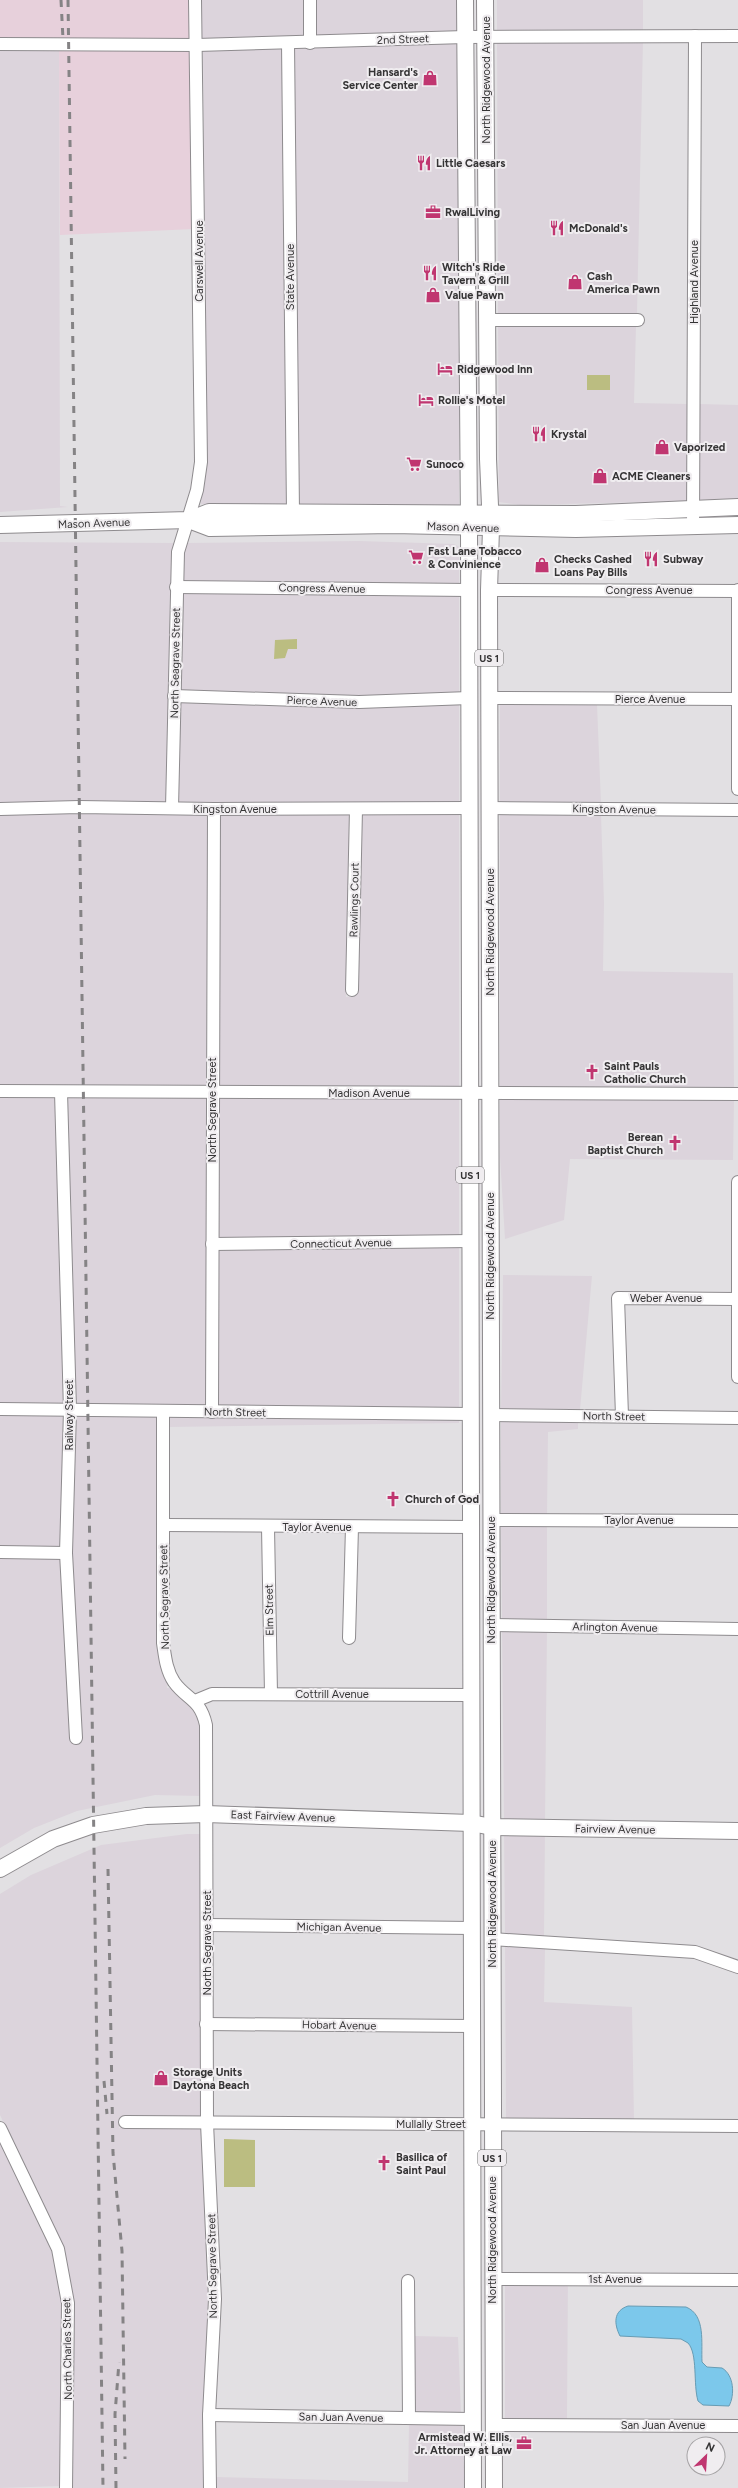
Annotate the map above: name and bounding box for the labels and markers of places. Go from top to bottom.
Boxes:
place label: Hansard's Service Center [342,66,419,92]
shop icon: Hansard's Service Center [421,69,439,87]
restaurant icon: Little Caesars [415,154,433,172]
place label: Little Caesars [436,157,505,170]
office icon: RwalLiving [424,203,442,221]
place label: RwalLiving [445,206,500,219]
restaurant icon: McDonald's [548,219,566,237]
place label: McDonald's [569,222,628,235]
place label: Witch's Ride Tavern & Grill [442,261,509,287]
restaurant icon: Witch's Ride Tavern & Grill [421,264,439,282]
place label: Cash America Pawn [587,270,660,296]
shop icon: Cash America Pawn [566,273,584,291]
shop icon: Value Pawn [424,286,442,304]
place label: Value Pawn [445,289,504,302]
hotel icon: Ridgewood Inn [436,360,454,378]
place label: Ridgewood Inn [457,363,533,376]
hotel icon: Rollie's Motel [417,391,435,409]
place label: Rollie's Motel [438,394,506,407]
restaurant icon: Krystal [530,425,548,443]
place label: Krystal [551,428,587,441]
shop icon: Vaporized [653,438,671,456]
place label: Vaporized [674,441,725,454]
supermarket icon: Sunoco [405,455,423,473]
place label: Sunoco [426,458,465,471]
shop icon: ACME Cleaners [591,467,609,485]
place label: ACME Cleaners [612,470,690,483]
place label: Fast Lane Tobacco & Convinience [428,545,522,571]
supermarket icon: Fast Lane Tobacco & Convinience [407,548,425,566]
restaurant icon: Subway [642,550,660,568]
place label: Checks Cashed Loans Pay Bills [554,553,632,579]
place label: Subway [663,553,704,566]
shop icon: Checks Cashed Loans Pay Bills [533,556,551,574]
place label: Saint Pauls Catholic Church [604,1060,686,1086]
church icon: Saint Pauls Catholic Church [583,1063,601,1081]
place label: Berean Baptist Church [587,1131,663,1157]
church icon: Berean Baptist Church [666,1134,684,1152]
church icon: Church of God [384,1490,402,1508]
place label: Church of God [405,1493,479,1506]
place label: Storage Units Daytona Beach [173,2066,249,2092]
shop icon: Storage Units Daytona Beach [152,2069,170,2087]
place label: Basilica of Saint Paul [396,2151,448,2177]
church icon: Basilica of Saint Paul [375,2154,393,2172]
place label: Armistead W. Ellis, Jr. Attorney at Law [414,2431,513,2457]
office icon: Armistead W. Ellis, Jr. Attorney at Law [515,2434,533,2452]

